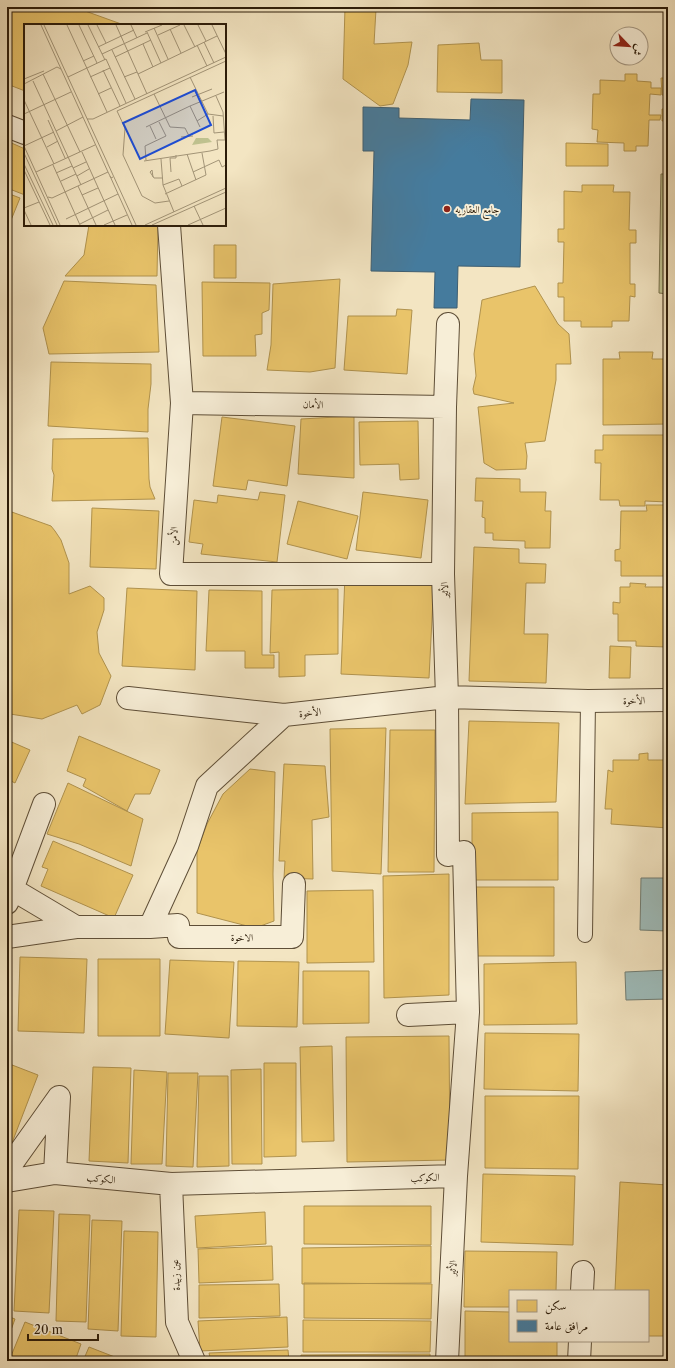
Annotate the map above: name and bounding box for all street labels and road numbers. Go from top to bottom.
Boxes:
street label: الأمان [303,398,323,411]
street label: الأمن [166,526,182,546]
street label: الأثير [438,582,451,599]
street label: الأخوة [623,694,645,707]
street label: الأخوة [298,705,322,720]
street label: الاخوة [231,931,253,944]
street label: الكوكب [410,1170,440,1186]
street label: الكوكب [86,1171,116,1187]
street label: عين زبيدة [168,1259,183,1291]
street label: الأثير [446,1260,459,1277]

